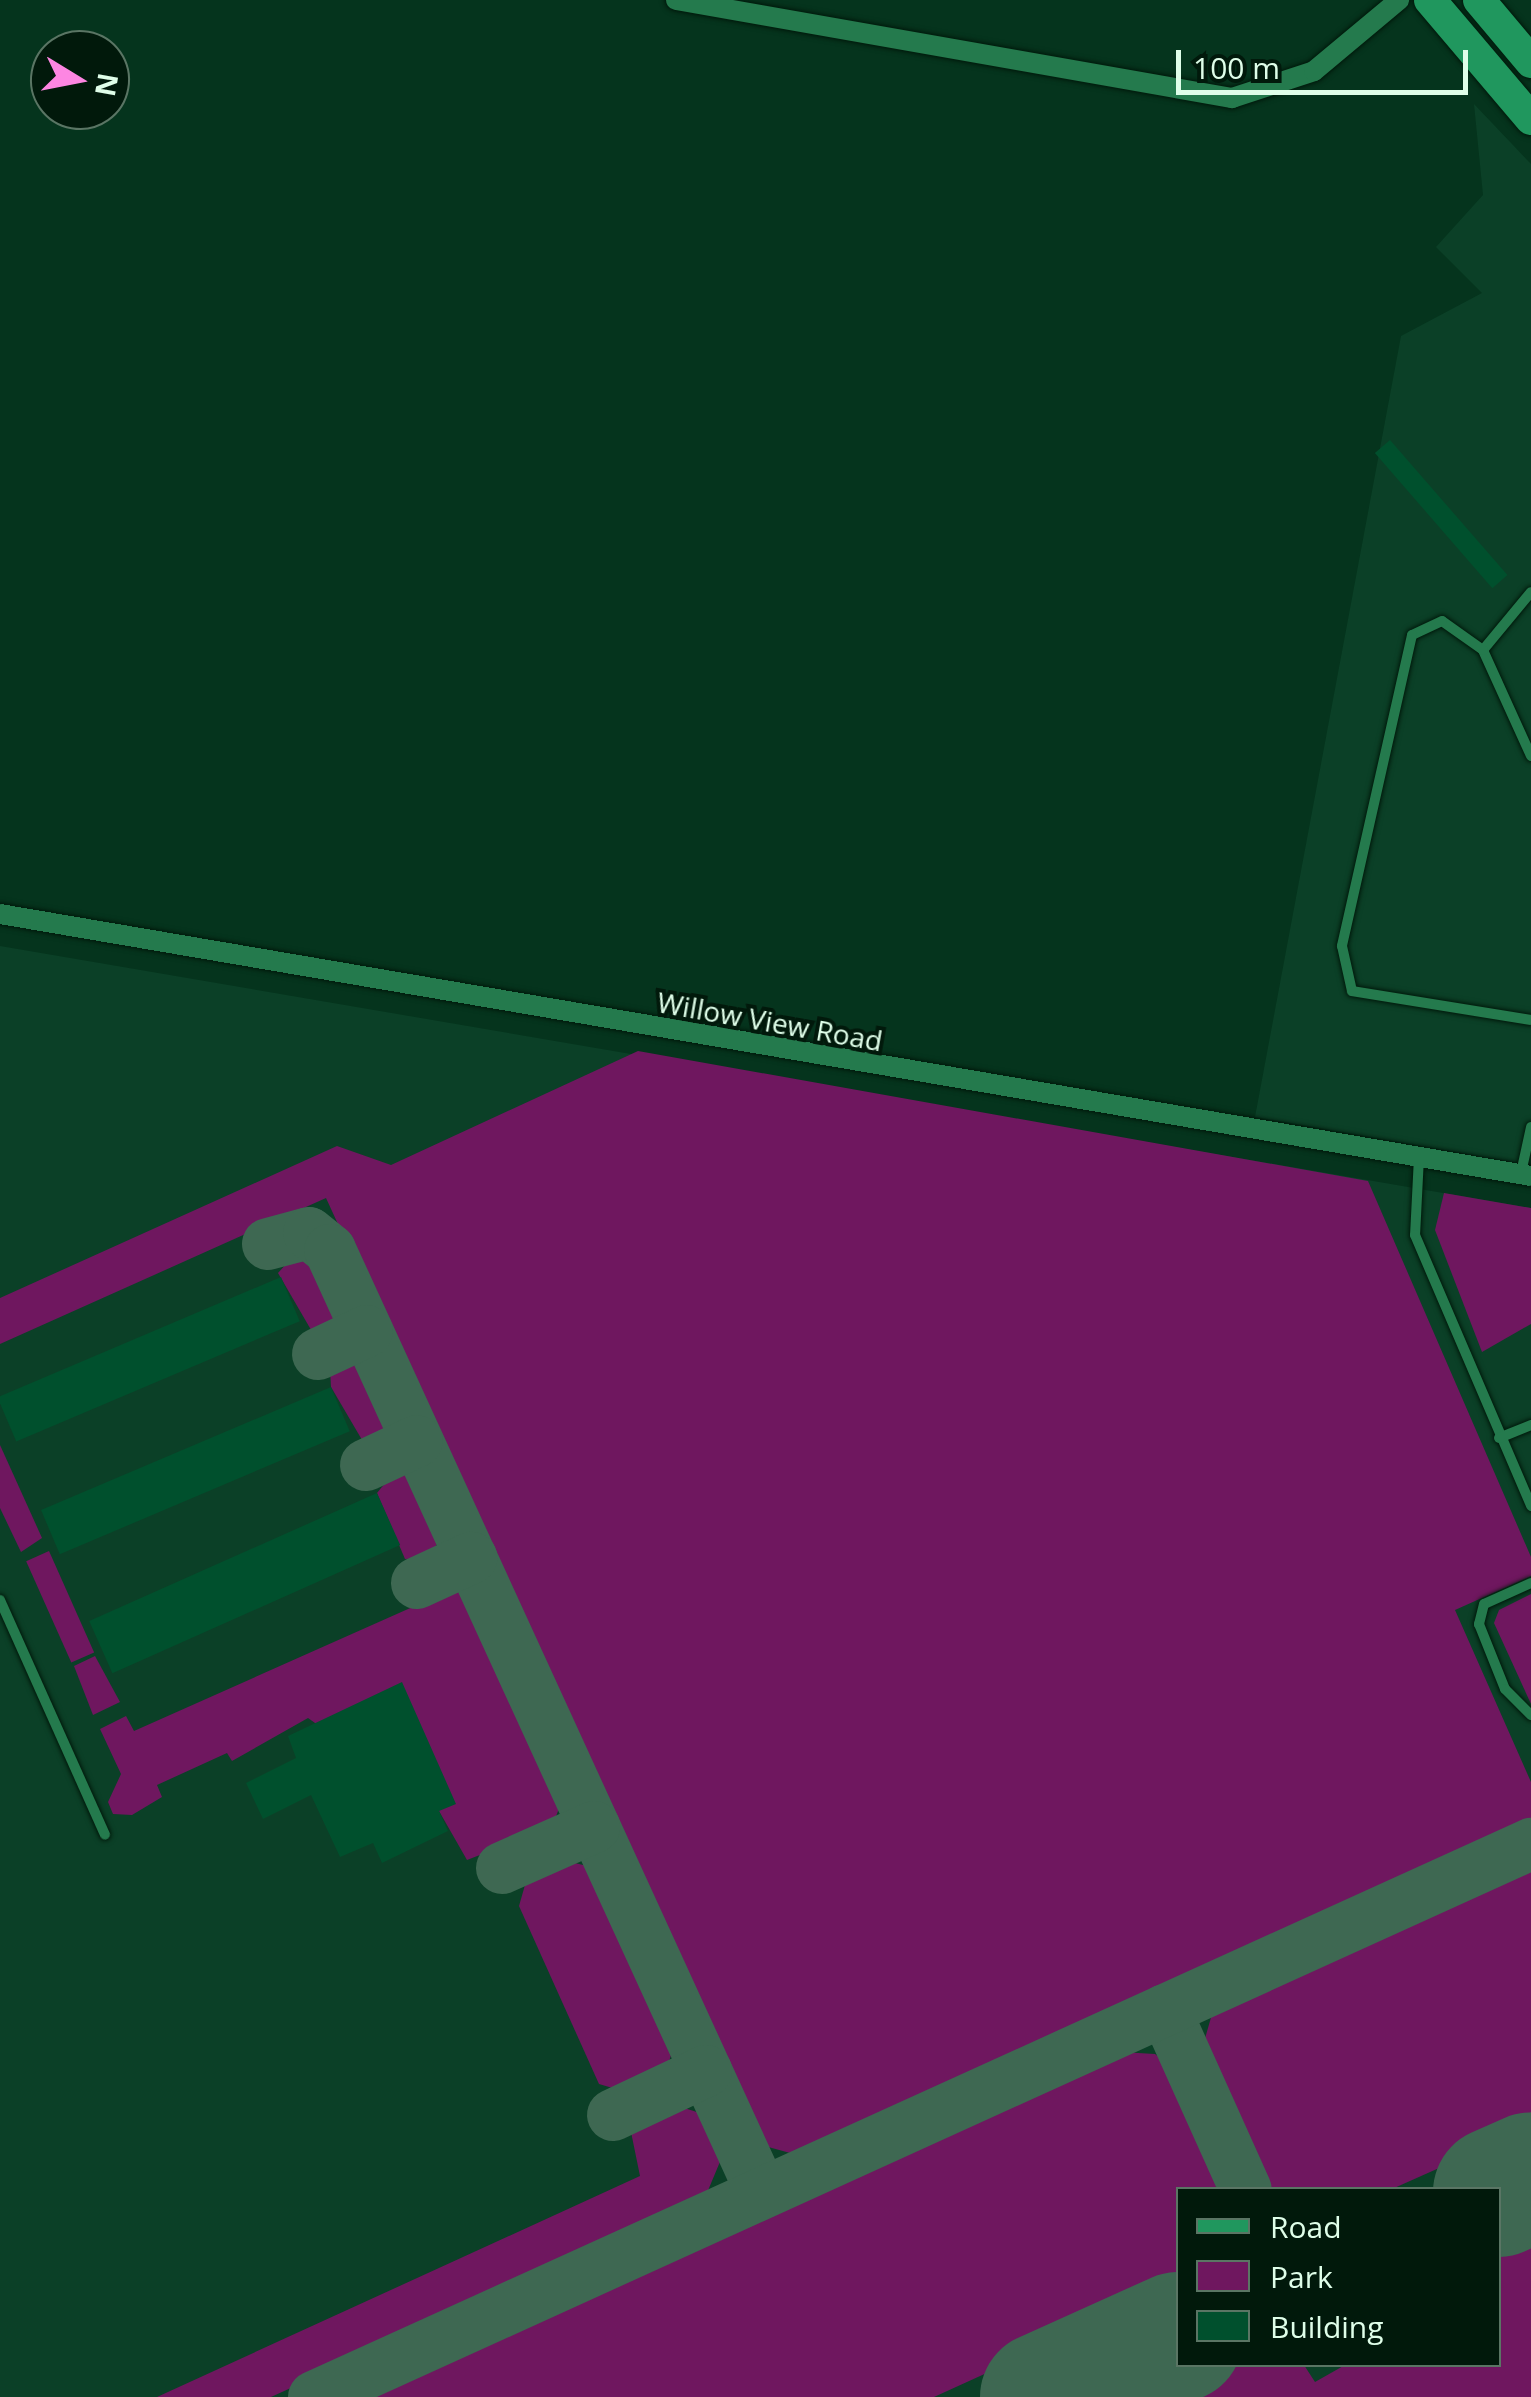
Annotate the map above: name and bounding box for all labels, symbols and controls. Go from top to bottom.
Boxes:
north arrow [30,30,130,130]
scale bar [1181,30,1474,92]
text: 100 m [1193,47,1280,88]
text: N [87,70,128,99]
street label: Willow View Road [655,985,885,1057]
legend [1176,2187,1501,2367]
text: Road [1270,2206,1342,2247]
text: Park [1270,2256,1333,2297]
text: Building [1270,2306,1384,2347]

